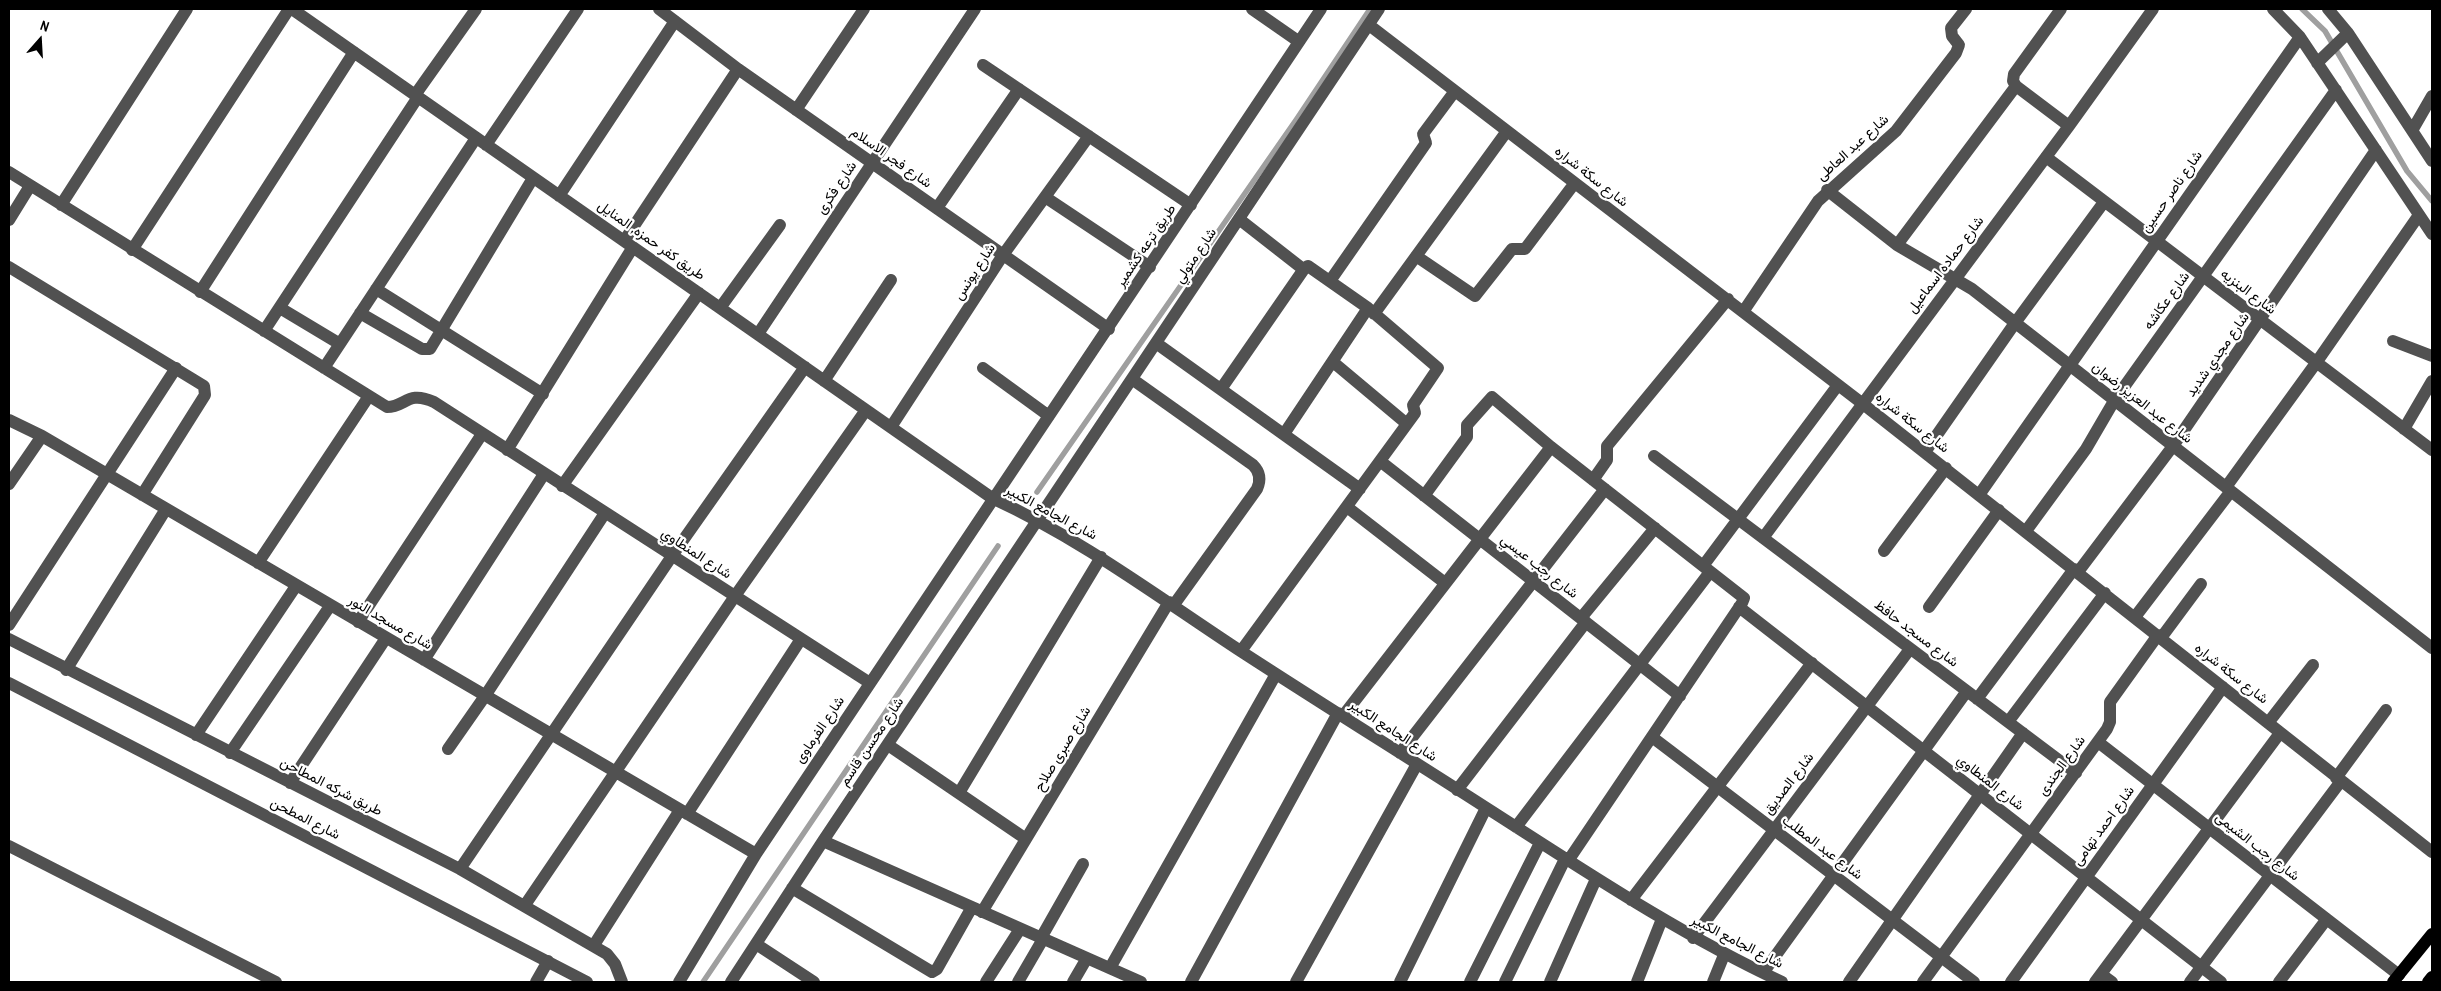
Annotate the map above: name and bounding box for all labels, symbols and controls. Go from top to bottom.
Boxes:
north arrow [15,15,65,65]
text: N [38,16,52,36]
street label: شارع عبد العاطى [1813,111,1893,185]
street label: شارع فجر الاسلام [847,124,935,192]
street label: شارع سكة شراره [1551,143,1631,211]
street label: شارع ناصر حسين [2138,148,2206,236]
street label: شارع فكرى [813,158,861,218]
street label: طريق كفر حمزه, المنايل [594,198,708,284]
street label: طريق ترعه كشمير [1112,201,1180,291]
street label: شارع حماده اسماعيل [1904,213,1988,317]
street label: شارع متولي [1171,225,1221,287]
street label: شارع يونس [951,241,999,303]
street label: شارع البنزيه [2217,266,2279,318]
street label: شارع عكاشه [2140,269,2194,333]
street label: شارع مجدي شديد [2183,310,2253,400]
street label: شارع عبد العزيز رضوان [2089,359,2195,447]
street label: شارع سكة شراره [1872,389,1952,457]
street label: شارع الجامع الكبير [1002,482,1100,544]
street label: شارع المنطاوي [658,525,734,583]
street label: شارع رجب عيسي [1497,531,1581,603]
street label: شارع مسجد النور [345,592,435,654]
street label: شارع مسجد حافظ [1871,597,1961,671]
street label: شارع سكة شراره [2191,640,2271,708]
street label: شارع الفرماوى [791,693,849,767]
street label: شارع محسن قاسم [836,694,908,790]
street label: شارع الجامع الكبير [1346,696,1440,766]
street label: شارع صبرى صلاح [1031,704,1095,794]
street label: شارع الجندى [2035,733,2089,799]
street label: شارع الصديق [1760,750,1818,818]
street label: شارع المنطاوي [1953,752,2027,814]
street label: طريق شركه المطاحن [277,754,385,820]
street label: شارع احمد تهامى [2069,783,2139,869]
street label: شارع المطحن [267,794,343,844]
street label: شارع رجب الشيمى [2212,809,2302,885]
street label: شارع عبد المطلب [1778,812,1866,884]
street label: شارع الجامع الكبير [1688,912,1786,972]

